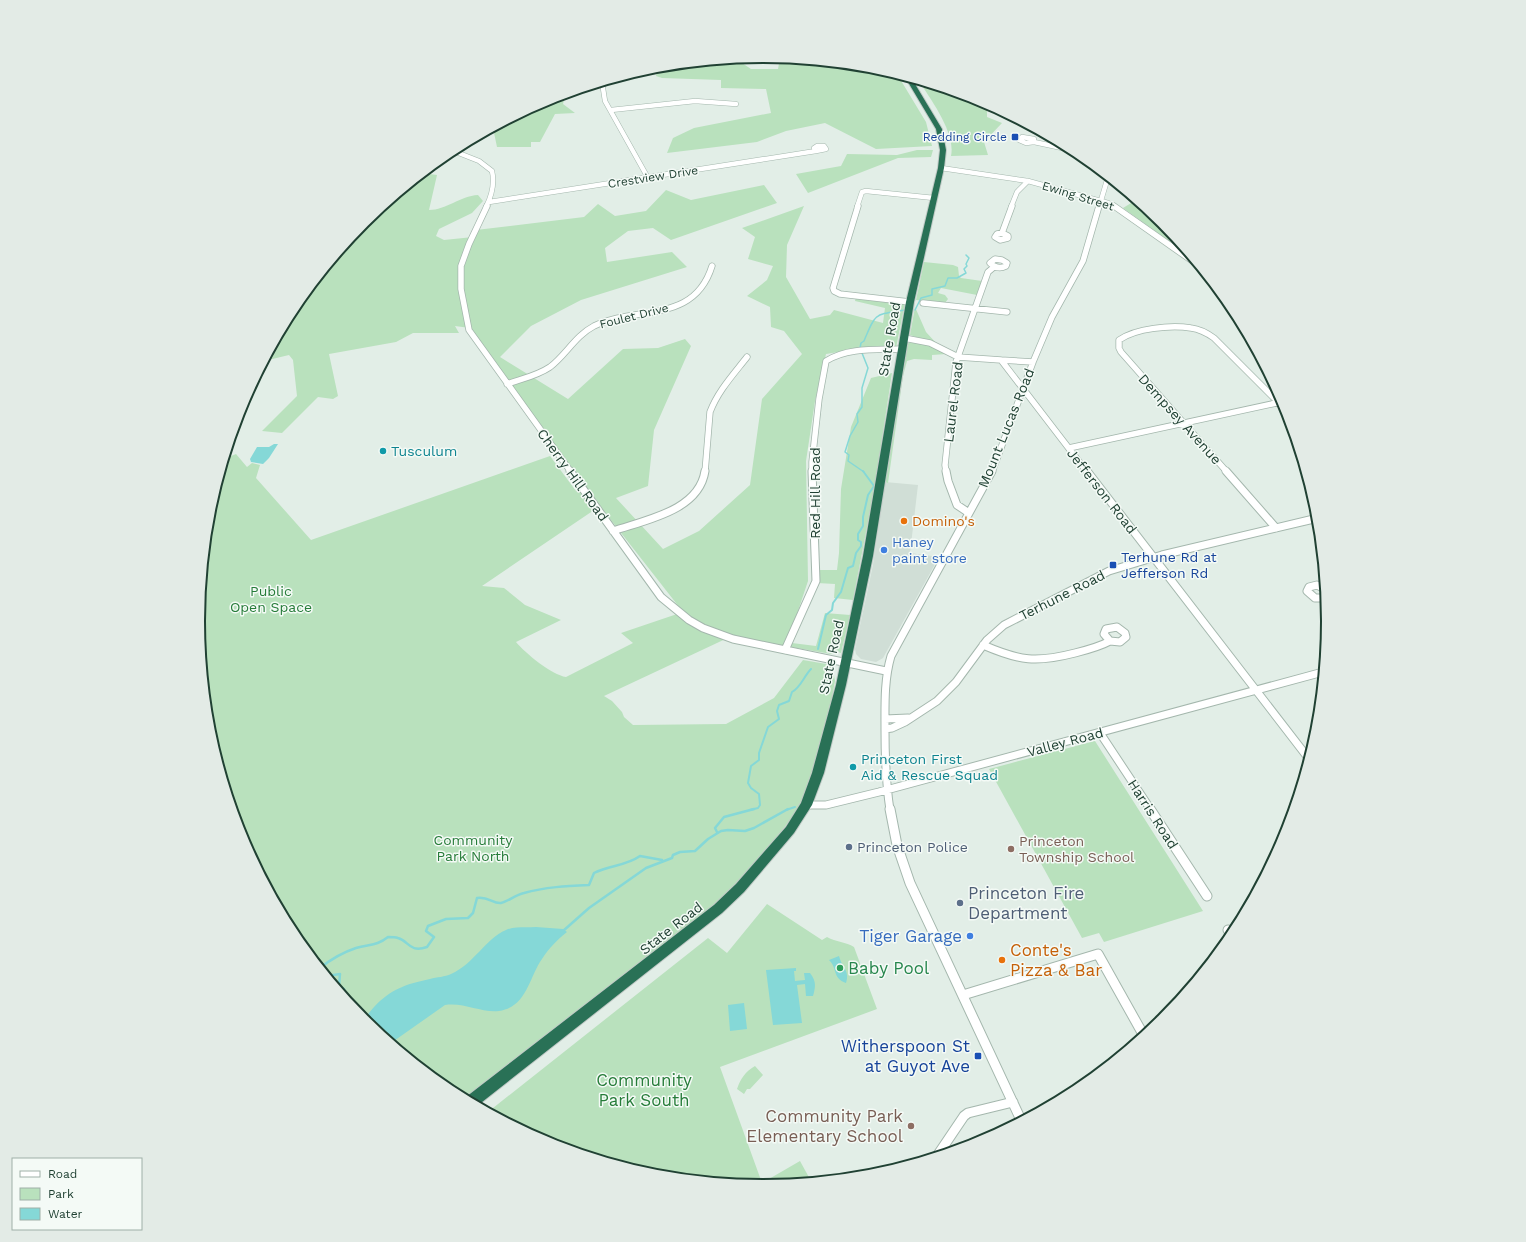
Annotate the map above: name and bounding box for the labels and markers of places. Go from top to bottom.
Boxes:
place label: Redding Circle [923,130,1007,144]
marker: Redding Circle [1010,132,1020,142]
place label: Tusculum [391,443,457,459]
marker: Tusculum [378,446,388,456]
place label: Domino's [912,513,975,529]
marker: Domino's [899,516,909,526]
place label: Haney paint store [892,534,967,566]
marker: Haney paint store [879,545,889,555]
place label: Terhune Rd at Jefferson Rd [1121,549,1217,581]
marker: Terhune Rd at Jefferson Rd [1108,560,1118,570]
place label: Princeton First Aid & Rescue Squad [861,751,998,783]
marker: Princeton First Aid & Rescue Squad [848,762,858,772]
place label: Princeton Township School [1019,833,1135,865]
place label: Princeton Police [857,839,968,855]
marker: Princeton Police [844,842,854,852]
marker: Princeton Township School [1006,844,1016,854]
place label: Princeton Fire Department [968,883,1084,923]
marker: Princeton Fire Department [955,898,965,908]
place label: Tiger Garage [859,926,962,946]
marker: Tiger Garage [965,931,975,941]
place label: Conte's Pizza & Bar [1010,940,1102,980]
marker: Conte's Pizza & Bar [997,955,1007,965]
place label: Baby Pool [848,958,930,978]
marker: Baby Pool [835,963,845,973]
place label: Witherspoon St at Guyot Ave [841,1036,970,1076]
marker: Witherspoon St at Guyot Ave [973,1051,983,1061]
place label: Community Park Elementary School [746,1106,904,1146]
marker: Community Park Elementary School [906,1121,916,1131]

